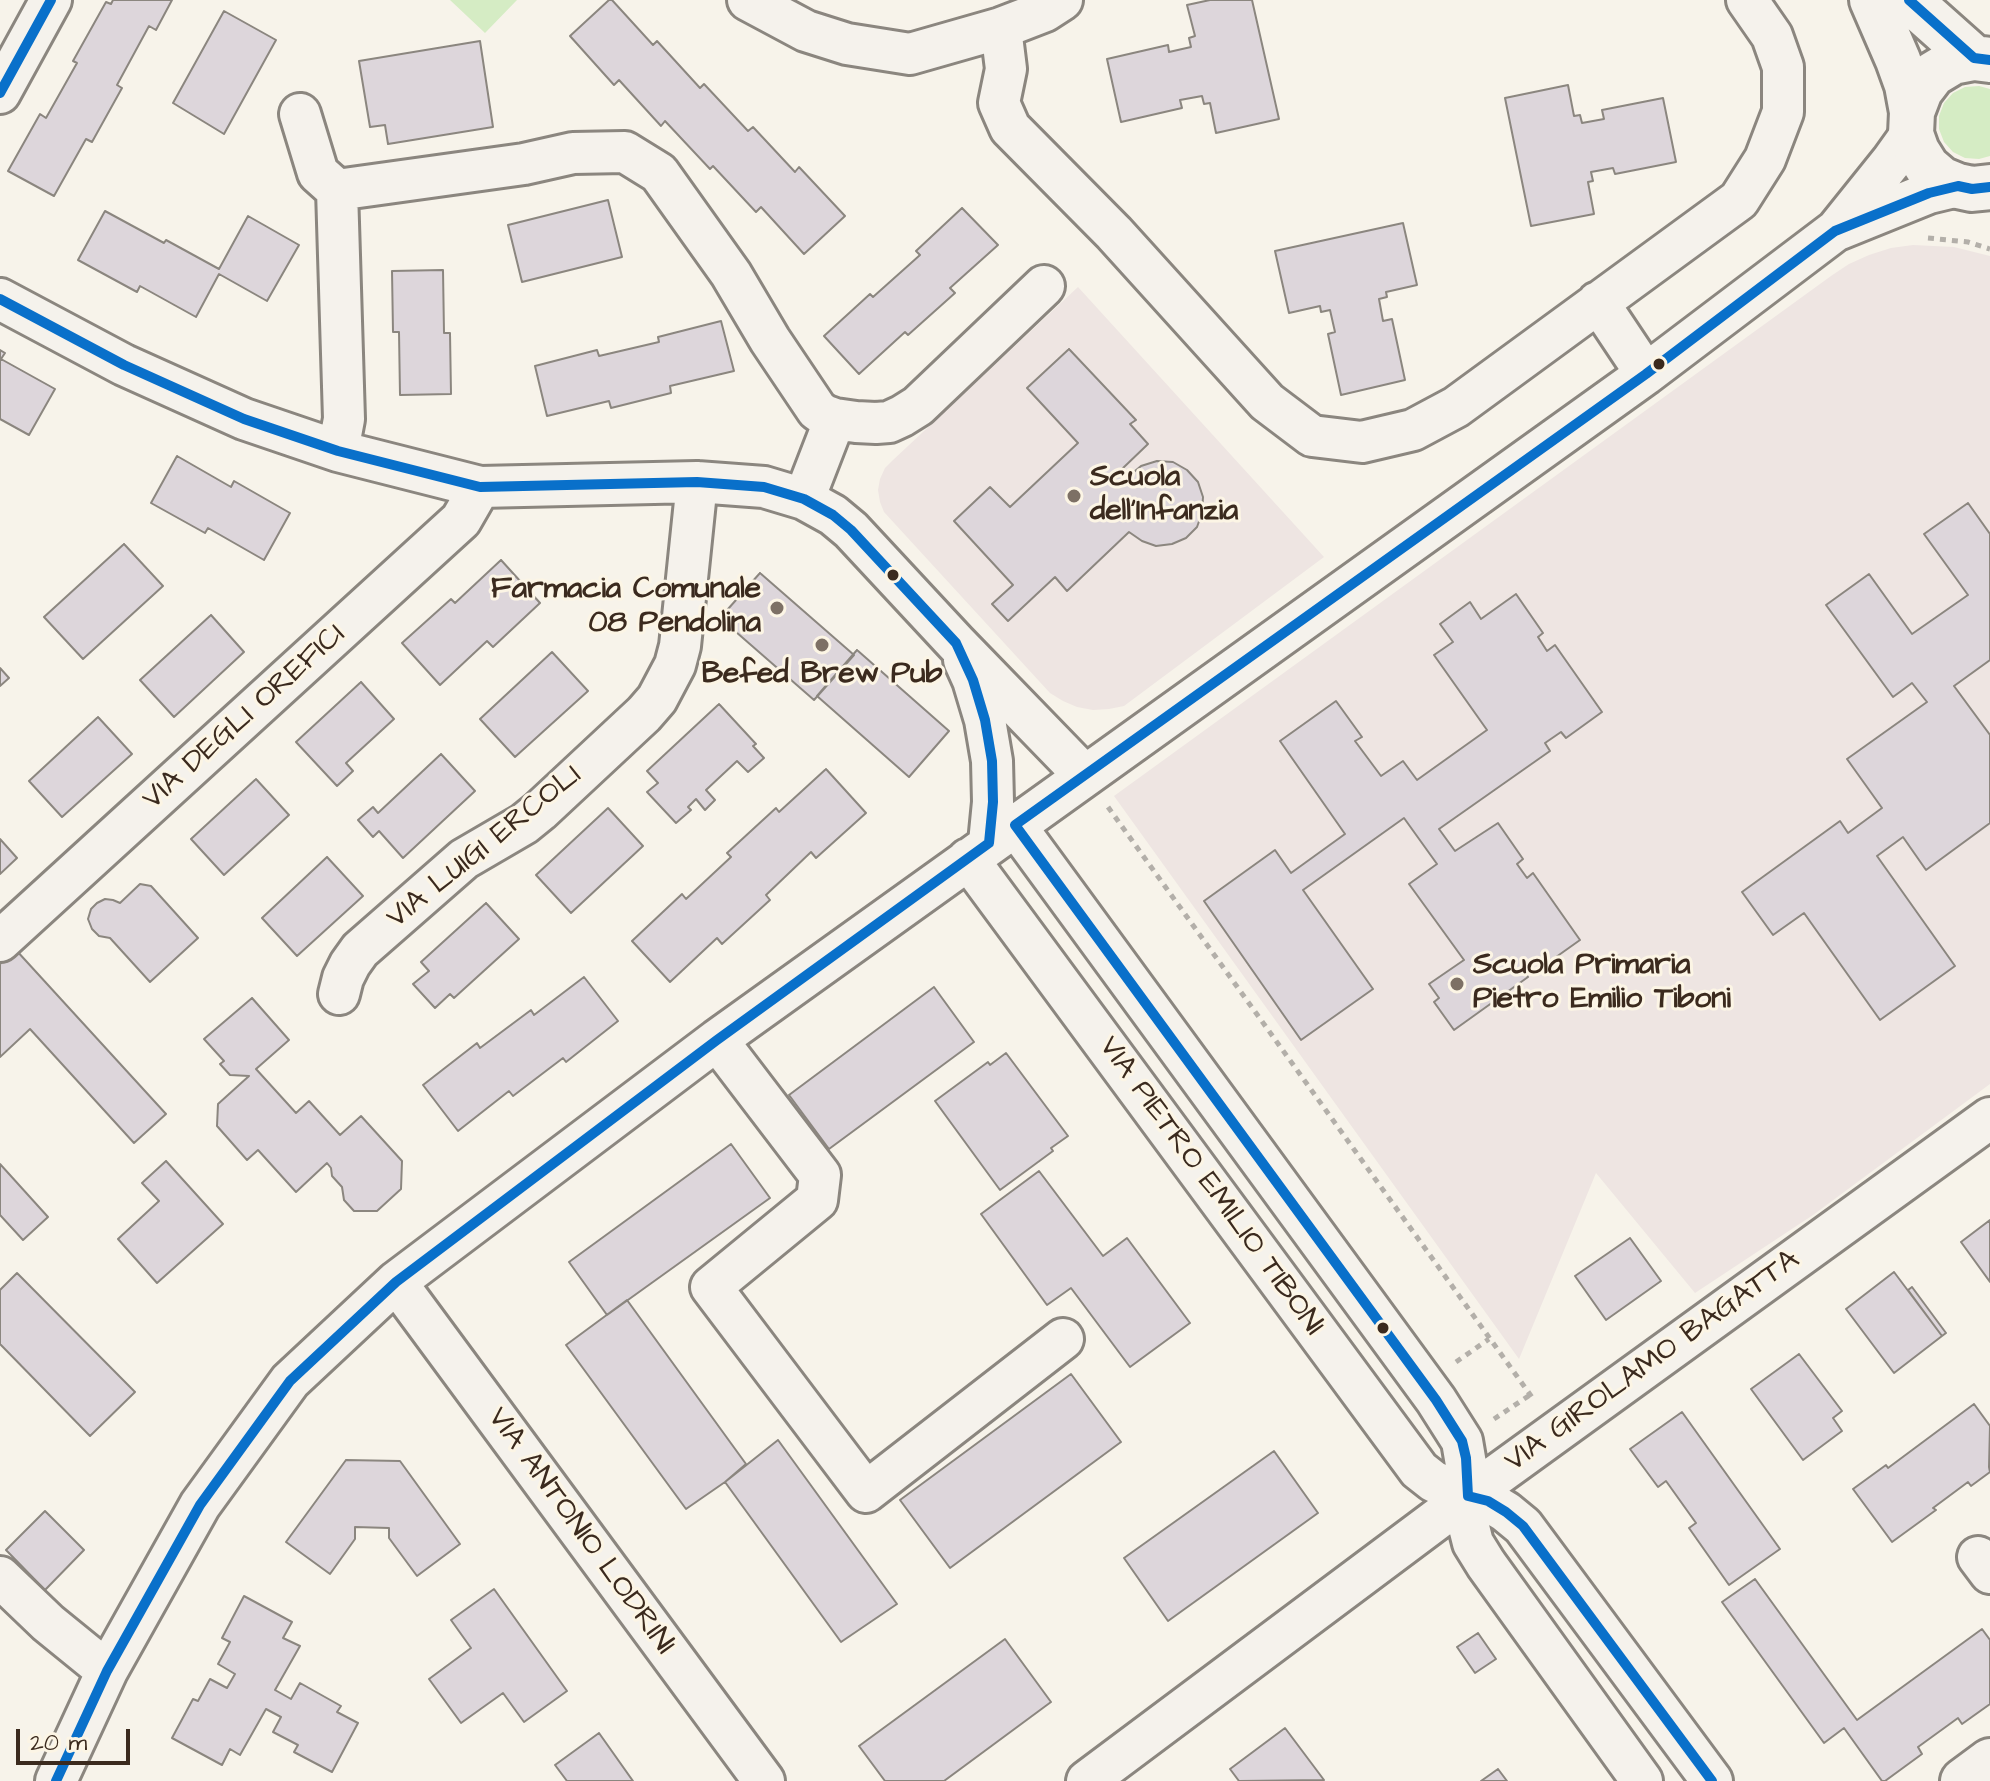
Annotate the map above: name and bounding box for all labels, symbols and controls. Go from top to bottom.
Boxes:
unlabelled marker [1651,356,1667,372]
place label: Scuola dell'Infanzia [1090,461,1238,532]
marker: Scuola dell'Infanzia [1065,487,1083,505]
unlabelled marker [885,567,901,583]
place label: Farmacia Comunale 08 Pendolina [491,573,761,644]
marker: Farmacia Comunale 08 Pendolina [768,599,786,617]
street label: VIA DEGLI OREFICI [136,618,354,818]
marker: Befed Brew Pub [813,636,831,654]
place label: Befed Brew Pub [702,658,942,694]
street label: VIA LUIGI ERCOLI [380,759,590,937]
place label: Scuola Primaria Pietro Emilio Tiboni [1473,949,1731,1020]
marker: Scuola Primaria Pietro Emilio Tiboni [1448,975,1466,993]
street label: VIA PIETRO EMILIO TIBONI [1089,1031,1331,1343]
street label: VIA GIROLAMO BAGATTA [1499,1243,1807,1481]
unlabelled marker [1375,1320,1391,1336]
street label: VIA ANTONIO LODRINI [478,1402,682,1662]
scale bar [20,1713,134,1763]
text: 20 m [30,1726,87,1760]

